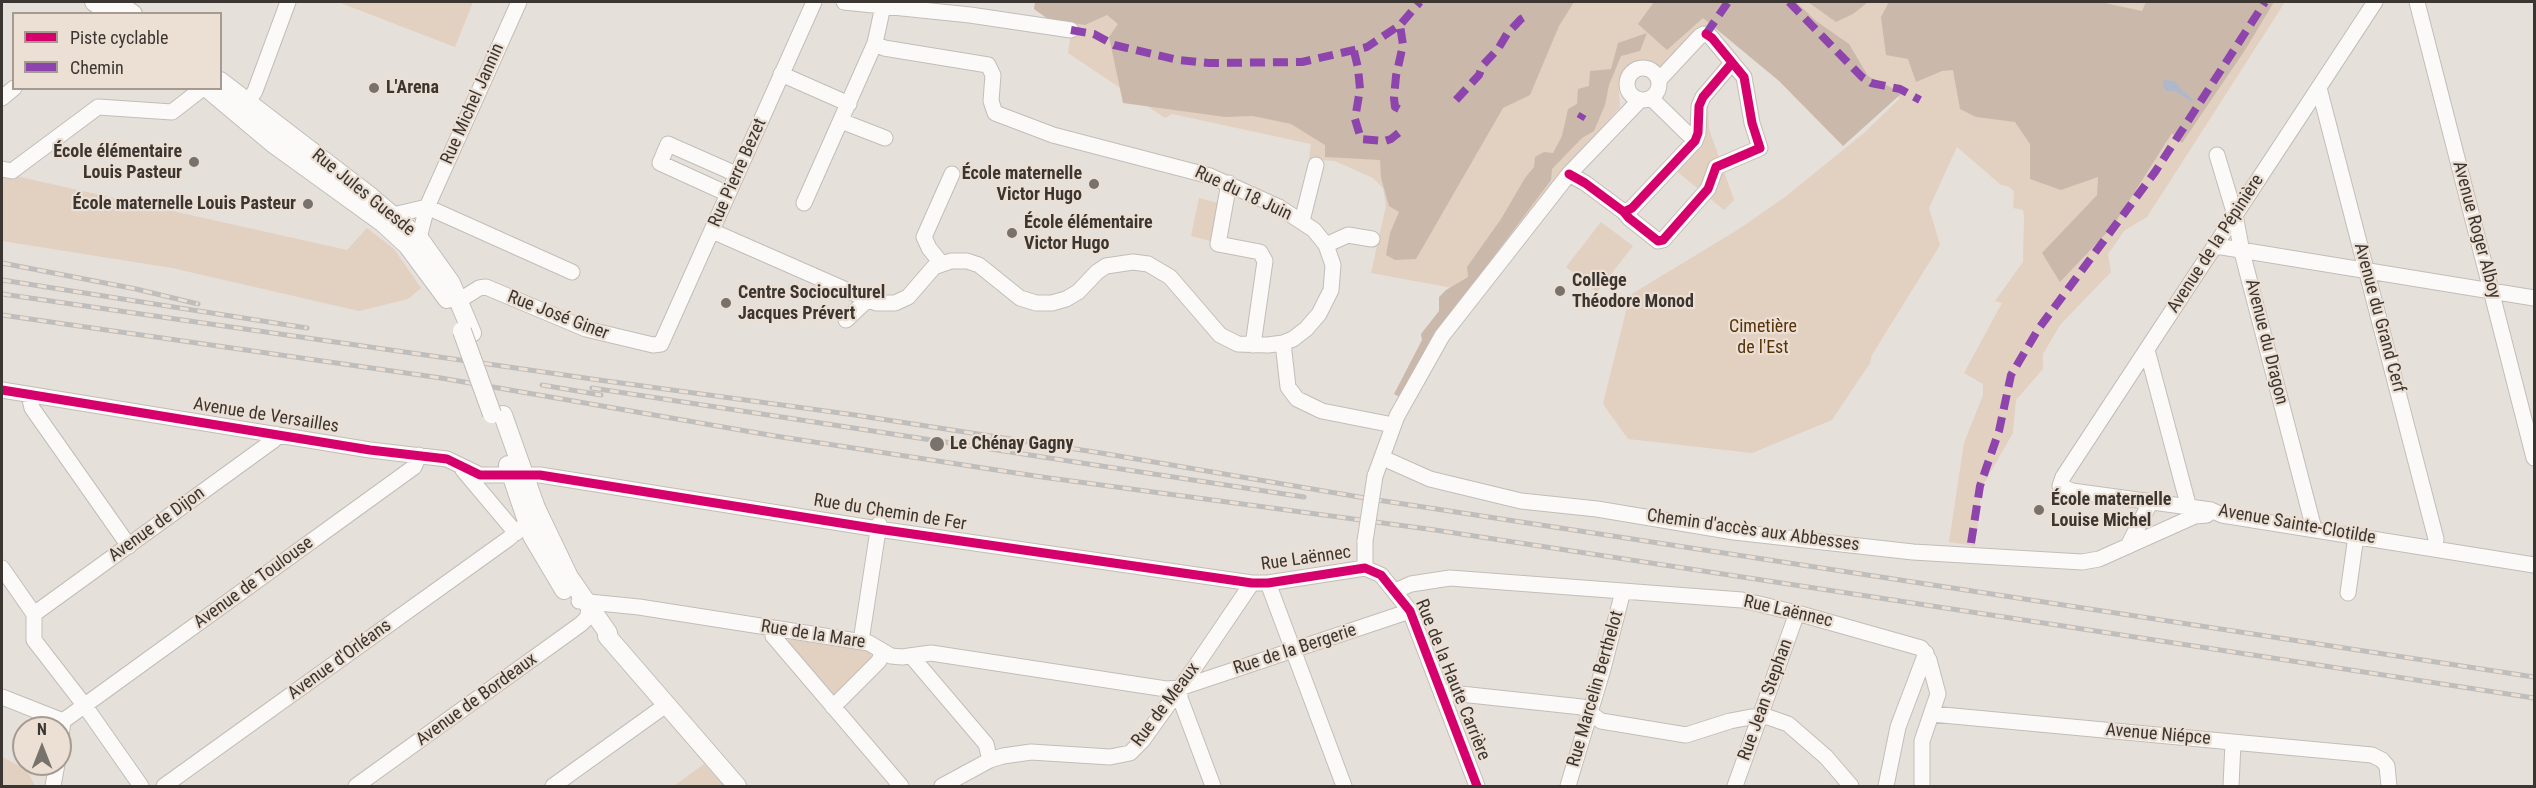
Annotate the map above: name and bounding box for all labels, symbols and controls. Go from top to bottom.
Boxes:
legend [12,12,222,90]
text: Piste cyclable [70,27,168,48]
street label: Rue Michel Jannin [437,40,509,168]
text: Chemin [70,57,124,78]
place label: L'Arena [386,77,439,99]
marker: L'Arena [367,81,381,95]
street label: Rue Pierre Bezet [704,115,772,231]
place label: École élémentaire Louis Pasteur [53,141,182,184]
street label: Rue Jules Guesde [307,145,419,241]
marker: École élémentaire Louis Pasteur [187,155,201,169]
street label: Avenue Roger Alboy [2447,159,2505,301]
street label: Rue du 18 Juin [1191,162,1295,226]
place label: École maternelle Victor Hugo [962,163,1082,206]
street label: Avenue de la Pépinière [2163,171,2269,317]
marker: École maternelle Victor Hugo [1087,177,1101,191]
place label: École maternelle Louis Pasteur [73,193,296,215]
marker: École maternelle Louis Pasteur [301,197,315,211]
place label: École élémentaire Victor Hugo [1024,212,1153,254]
marker: École élémentaire Victor Hugo [1005,226,1019,240]
street label: Avenue du Grand Cerf [2349,241,2409,395]
place label: Collège Théodore Monod [1572,270,1694,312]
street label: Avenue du Dragon [2240,277,2292,407]
place label: Centre Socioculturel Jacques Prévert [738,282,885,324]
marker: Collège Théodore Monod [1553,284,1567,298]
street label: Rue José Giner [504,287,612,345]
marker: Centre Socioculturel Jacques Prévert [719,296,733,310]
park label: Cimetière de l'Est [1729,316,1797,358]
street label: Avenue de Versailles [192,394,340,438]
place label: Le Chénay Gagny [950,433,1073,455]
marker: Le Chénay Gagny [928,435,946,453]
street label: Avenue de Dijon [105,483,209,567]
place label: École maternelle Louise Michel [2051,489,2171,532]
street label: Rue du Chemin de Fer [812,490,968,536]
street label: Avenue Sainte-Clotilde [2217,501,2377,549]
marker: École maternelle Louise Michel [2032,503,2046,517]
street label: Chemin d'accès aux Abbesses [1645,505,1861,557]
street label: Avenue de Toulouse [190,532,318,634]
street label: Rue Laënnec [1260,542,1352,576]
street label: Rue Laënnec [1741,591,1835,633]
street label: Rue de la Haute Carrière [1410,596,1494,764]
street label: Rue Marcelin Berthelot [1563,608,1629,770]
street label: Avenue d'Orléans [284,615,396,705]
street label: Rue de la Mare [759,616,867,654]
street label: Rue de la Bergerie [1231,620,1359,680]
street label: Rue Jean Stephan [1734,636,1798,764]
street label: Avenue de Bordeaux [412,649,542,751]
street label: Rue de Meaux [1127,659,1205,751]
north arrow [12,716,72,776]
text: N [37,720,47,739]
street label: Avenue Niépce [2105,720,2211,750]

